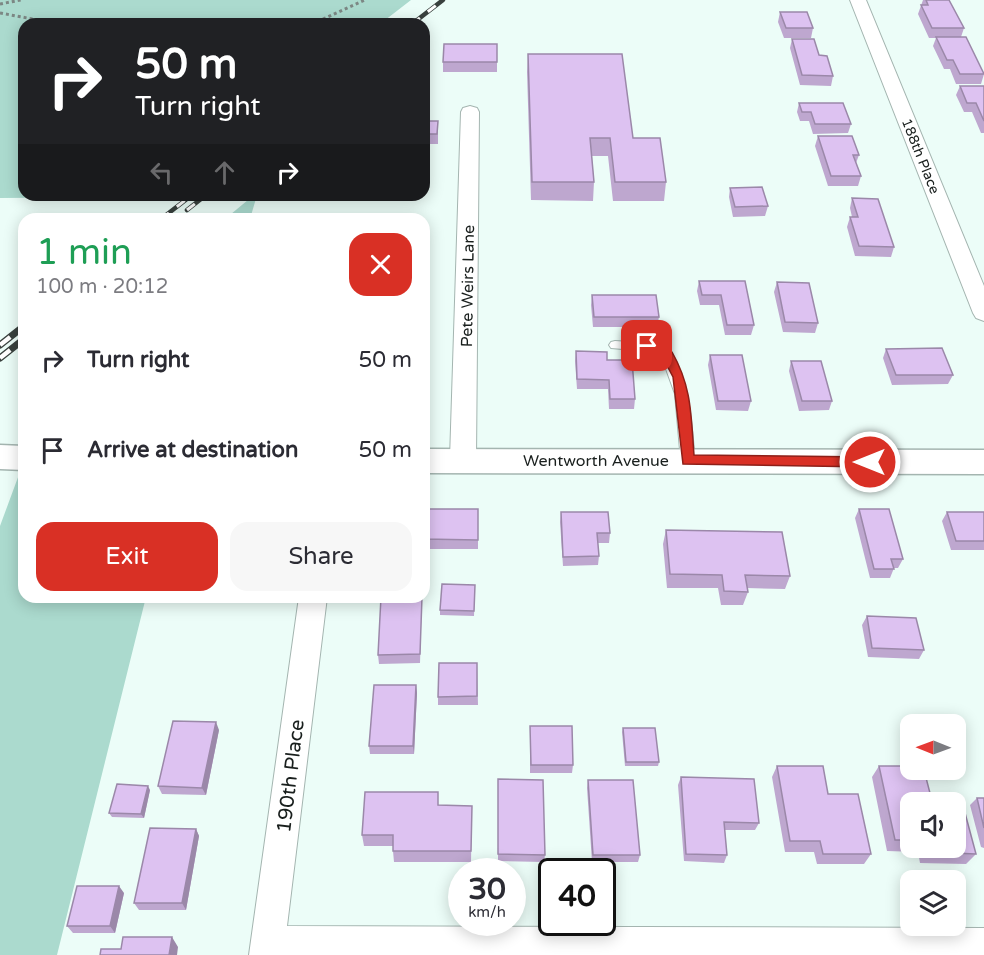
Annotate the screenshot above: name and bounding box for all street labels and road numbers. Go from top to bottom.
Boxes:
street label: 188th Place [898,116,943,196]
street label: Pete Weirs Lane [457,225,479,347]
street label: Wentworth Avenue [523,451,669,471]
street label: 190th Place [272,718,310,834]

